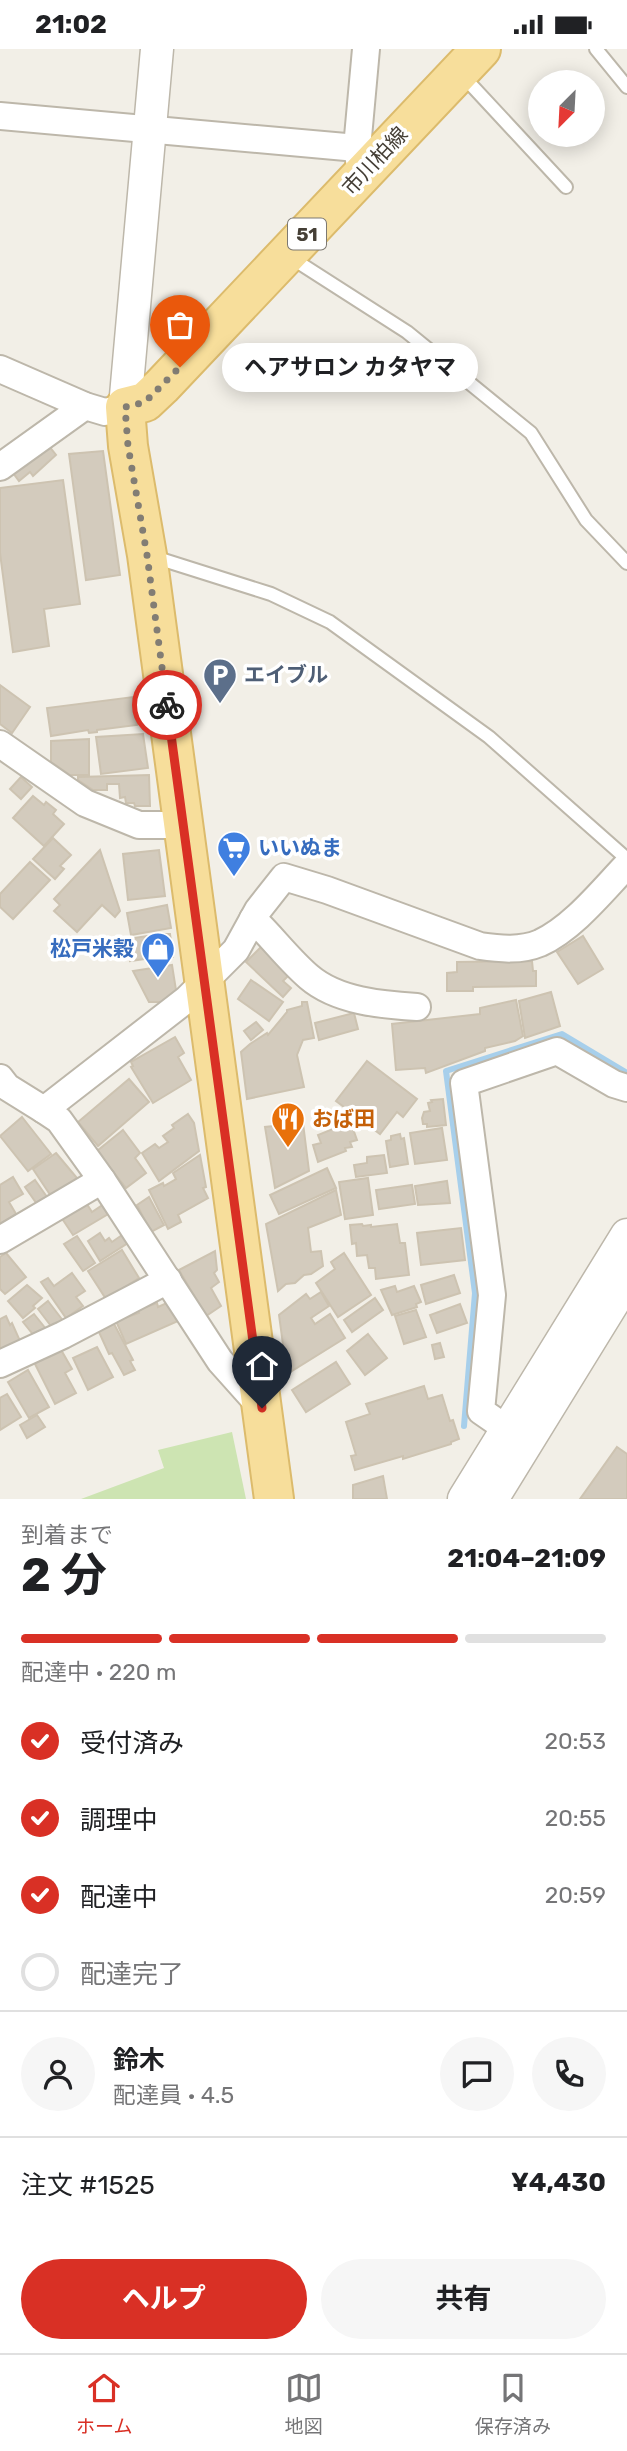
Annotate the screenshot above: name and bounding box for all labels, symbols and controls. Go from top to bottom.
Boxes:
text: 21:02 [35,9,107,40]
north arrow [528,70,606,147]
map controls [528,70,605,147]
street label: 市川柏線 [337,121,412,200]
road number: 51 [288,218,326,249]
pin [150,295,210,367]
icon: bag [161,306,199,344]
callout: ヘアサロン カタヤマ [222,343,478,391]
text: ヘアサロン カタヤマ [244,353,456,381]
parking icon: エイブル [201,656,239,705]
place label: エイブル [244,662,328,687]
courier [132,670,202,740]
icon: bike [148,686,186,724]
supermarket icon: いいぬま [215,829,253,878]
place label: いいぬま [258,835,342,860]
shop icon: 松戸米穀 [139,930,177,979]
place label: 松戸米穀 [50,936,134,961]
restaurant icon: おば田 [269,1100,307,1149]
place label: おば田 [312,1106,375,1131]
pin [232,1336,292,1408]
icon: home [243,1347,281,1385]
text: 到着まで [21,1521,113,1549]
text: 21:04–21:09 [447,1543,606,1574]
text: 2 分 [21,1548,107,1603]
text: 配達中 · 220 m [21,1658,177,1686]
icon: check [21,1722,59,1760]
text: 20:53 [545,1727,606,1755]
text: 受付済み [80,1728,184,1759]
icon: check [21,1799,59,1837]
text: 20:55 [545,1804,606,1832]
text: 調理中 [80,1805,158,1836]
icon: check [21,1876,59,1914]
text: 20:59 [545,1881,606,1909]
text: 配達中 [80,1882,158,1913]
text: 配達完了 [80,1959,184,1990]
button: person [21,2037,95,2111]
button: chat [440,2037,514,2111]
button: phone [532,2037,606,2111]
text: 鈴木 [113,2045,165,2076]
text: 配達員 · 4.5 [113,2081,234,2109]
text: ¥4,430 [511,2167,606,2198]
text: 注文 #1525 [21,2170,155,2201]
button: ヘルプ [21,2259,307,2339]
button: 共有 [321,2259,606,2339]
tab: ホーム [76,2369,133,2438]
tab: 地図 [285,2369,323,2438]
tab: 保存済み [475,2369,551,2438]

